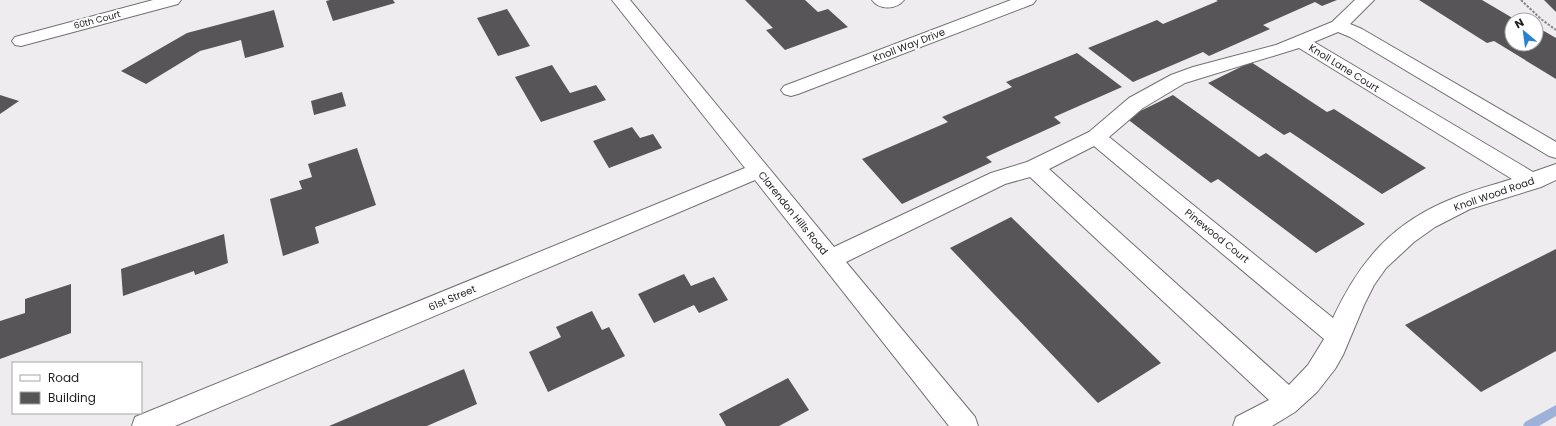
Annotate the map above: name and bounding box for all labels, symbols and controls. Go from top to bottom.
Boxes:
street label: 60th Court [72,8,122,32]
north arrow [1504,12,1544,52]
text: N [1512,14,1527,32]
street label: Knoll Way Drive [871,24,947,66]
street label: Knoll Lane Court [1306,40,1382,96]
street label: Clarendon Hills Road [755,168,831,258]
street label: Knoll Wood Road [1452,173,1536,215]
street label: Pinewood Court [1182,205,1253,267]
street label: 61st Street [426,281,478,315]
legend [12,362,142,414]
text: Road [48,369,79,386]
text: Building [48,389,96,406]

